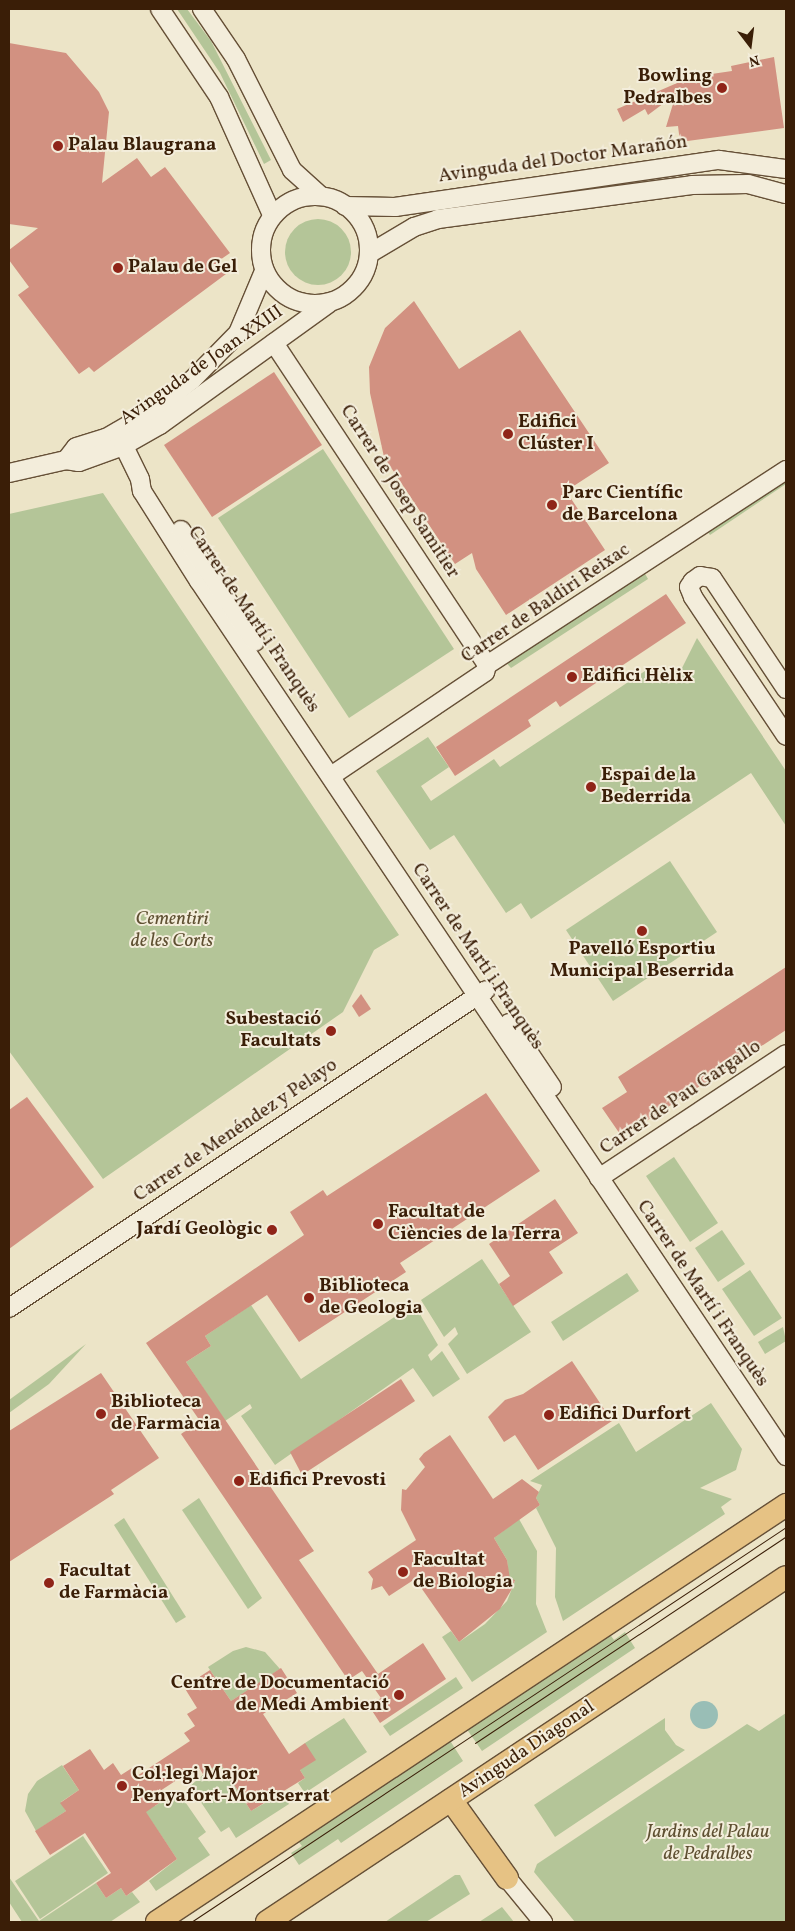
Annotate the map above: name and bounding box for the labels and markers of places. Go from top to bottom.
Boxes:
place label: Bowling Pedralbes [623,66,712,110]
marker: Bowling Pedralbes [716,82,728,94]
place label: Palau Blaugrana [68,135,216,157]
marker: Palau Blaugrana [52,140,64,152]
place label: Palau de Gel [128,257,237,279]
marker: Palau de Gel [112,262,124,274]
place label: Edifici Clúster I [518,412,594,456]
marker: Edifici Clúster I [502,428,514,440]
place label: Parc Científic de Barcelona [562,483,683,527]
marker: Parc Científic de Barcelona [546,499,558,511]
place label: Edifici Hèlix [582,666,693,688]
marker: Edifici Hèlix [566,671,578,683]
place label: Espai de la Bederrida [601,765,696,809]
marker: Espai de la Bederrida [585,781,597,793]
marker: Pavelló Esportiu Municipal Beserrida [636,925,648,937]
place label: Pavelló Esportiu Municipal Beserrida [550,939,734,983]
place label: Subestació Facultats [225,1009,321,1053]
marker: Subestació Facultats [325,1025,337,1037]
place label: Facultat de Ciències de la Terra [388,1202,561,1246]
marker: Facultat de Ciències de la Terra [372,1218,384,1230]
place label: Jardí Geològic [137,1219,262,1241]
marker: Jardí Geològic [266,1224,278,1236]
place label: Biblioteca de Geologia [319,1276,423,1320]
marker: Biblioteca de Geologia [303,1292,315,1304]
place label: Biblioteca de Farmàcia [111,1392,220,1436]
place label: Edifici Durfort [559,1404,691,1426]
marker: Biblioteca de Farmàcia [95,1408,107,1420]
marker: Edifici Durfort [543,1409,555,1421]
place label: Edifici Prevosti [249,1470,386,1492]
marker: Edifici Prevosti [233,1475,245,1487]
place label: Facultat de Biologia [413,1550,513,1594]
place label: Facultat de Farmàcia [59,1561,168,1605]
marker: Facultat de Biologia [397,1566,409,1578]
marker: Facultat de Farmàcia [43,1577,55,1589]
place label: Centre de Documentació de Medi Ambient [171,1673,389,1717]
marker: Centre de Documentació de Medi Ambient [393,1689,405,1701]
place label: Col·legi Major Penyafort-Montserrat [132,1764,330,1808]
marker: Col·legi Major Penyafort-Montserrat [116,1780,128,1792]

